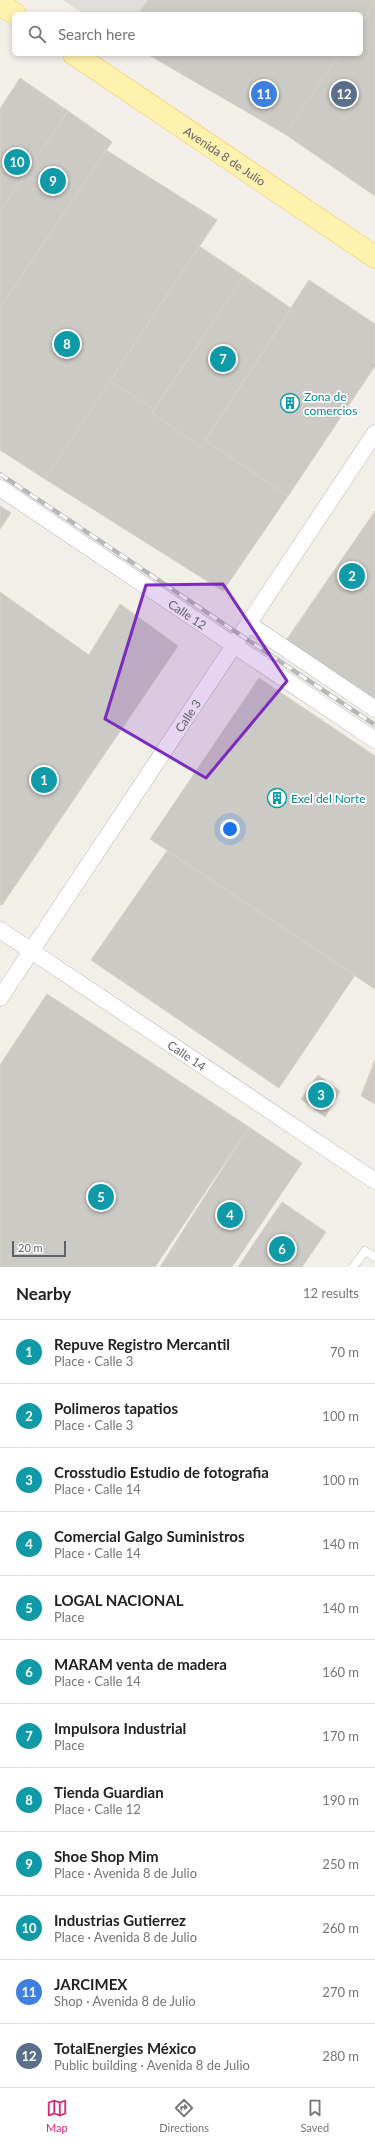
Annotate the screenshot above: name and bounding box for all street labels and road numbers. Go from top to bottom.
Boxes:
street label: Avenida 8 de Julio [181,123,269,189]
street label: Calle 12 [166,596,210,632]
street label: Calle 3 [171,696,204,735]
street label: Calle 14 [165,1037,209,1073]

